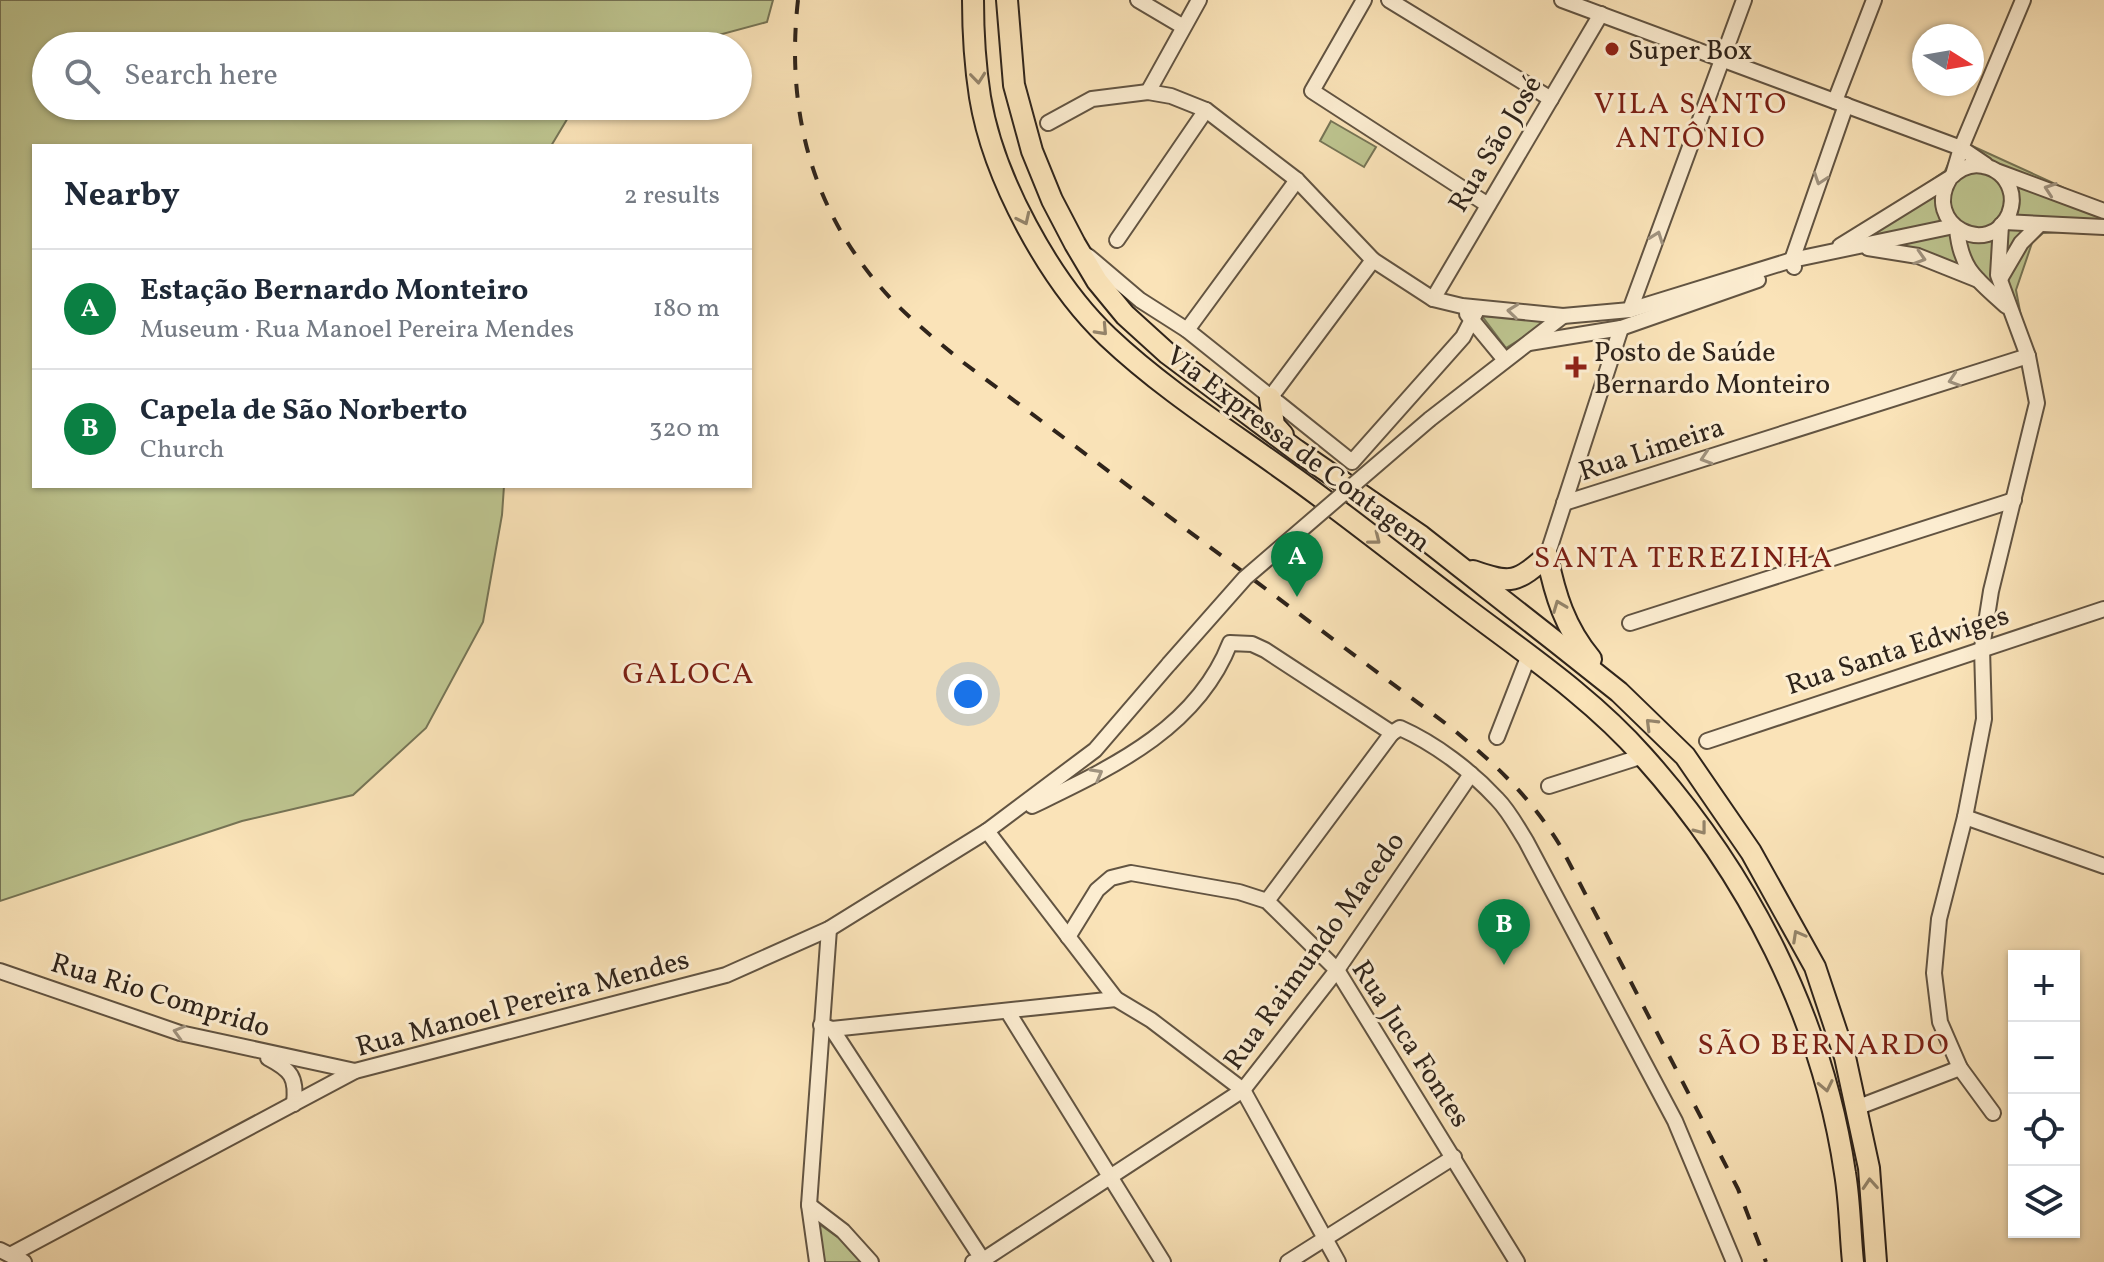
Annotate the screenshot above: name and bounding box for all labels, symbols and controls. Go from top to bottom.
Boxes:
north arrow [1912,24,1984,96]
search box [32,32,752,120]
place label: Super Box [1628,32,1752,71]
marker: Super Box [1603,40,1621,58]
icon: search [60,54,104,98]
text: Search here [124,55,278,97]
street label: Rua São José [1440,68,1552,220]
one-way arrow [970,72,987,85]
district label: VILA SANTO ANTÔNIO [1594,84,1788,160]
one-way arrow [1814,171,1830,185]
text: Nearby [64,173,180,220]
text: 2 results [624,178,720,214]
one-way arrow [2044,182,2058,199]
one-way arrow [1015,210,1031,225]
one-way arrow [1647,231,1664,245]
one-way arrow [1913,249,1927,265]
text: Estação Bernardo Monteiro [140,270,528,312]
text: A [81,291,99,327]
text: 180 m [653,291,720,327]
one-way arrow [1506,303,1519,320]
text: Museum · Rua Manoel Pereira Mendes [140,312,574,348]
one-way arrow [1093,321,1108,335]
place label: Posto de Saúde Bernardo Monteiro [1594,334,1830,405]
street label: Via Expressa de Contagem [1157,337,1438,563]
marker: Posto de Saúde Bernardo Monteiro [1565,356,1587,378]
one-way arrow [1948,371,1961,387]
text: Capela de São Norberto [140,390,467,432]
street label: Rua Limeira [1574,409,1729,492]
text: B [81,411,99,447]
text: 320 m [649,411,720,447]
text: Church [140,432,225,468]
one-way arrow [1700,449,1714,465]
one-way arrow [1366,530,1380,544]
pin: A [1271,531,1323,597]
district label: SANTA TEREZINHA [1534,538,1834,580]
street label: Rua Santa Edwiges [1781,597,2014,706]
one-way arrow [1553,600,1569,614]
district label: GALOCA [623,654,756,696]
your location [948,674,988,714]
one-way arrow [1646,718,1660,733]
one-way arrow [1088,768,1103,784]
one-way arrow [1691,820,1706,834]
street label: Rua Raimundo Macedo [1215,824,1415,1079]
pin: B [1478,899,1530,965]
one-way arrow [1792,930,1808,945]
street label: Rua Manoel Pereira Mendes [352,941,694,1068]
street label: Rua Rio Comprido [46,944,275,1048]
map controls [2008,950,2080,1238]
button: + [2008,950,2080,1022]
street label: Rua Juca Fontes [1341,953,1479,1136]
button: − [2008,1022,2080,1094]
one-way arrow [173,1025,187,1041]
district label: SÃO BERNARDO [1697,1025,1951,1067]
one-way arrow [1817,1079,1834,1092]
button: locate [2008,1094,2080,1166]
button: layers [2008,1166,2080,1238]
one-way arrow [1862,1177,1879,1190]

